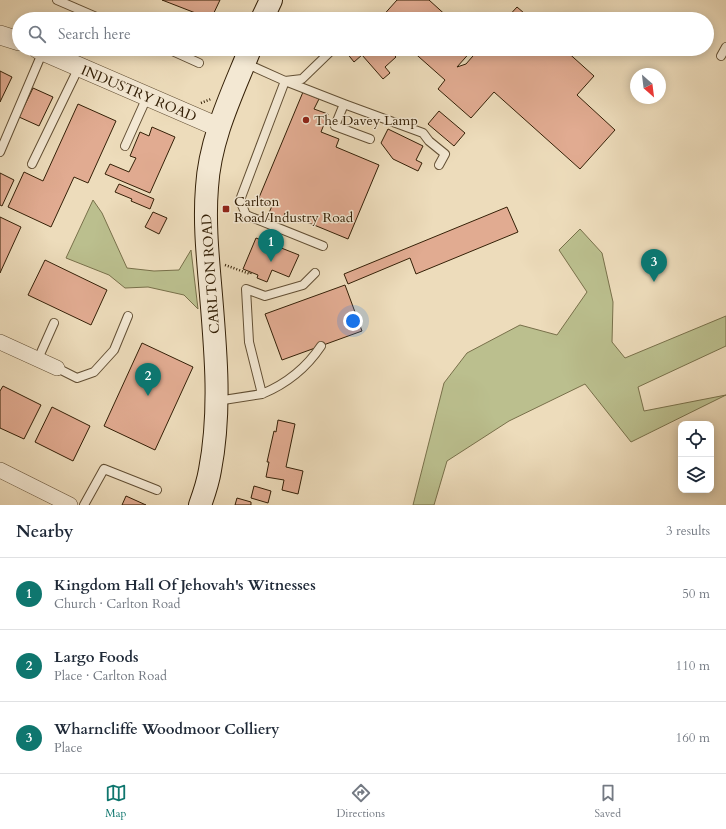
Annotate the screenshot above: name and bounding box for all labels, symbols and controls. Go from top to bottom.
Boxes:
search box [12,12,714,56]
icon: search [26,23,48,45]
text: Search here [58,24,131,44]
street label: INDUSTRY ROAD [78,61,200,126]
north arrow [630,68,666,104]
place label: The Davey Lamp [314,111,418,130]
marker: The Davey Lamp [301,115,311,125]
place label: Carlton Road/Industry Road [234,192,354,227]
marker: Carlton Road/Industry Road [221,204,231,214]
street label: CARLTON ROAD [197,213,224,335]
pin: 1 [258,229,284,262]
pin: 3 [641,249,667,282]
your location [343,311,363,331]
pin: 2 [135,363,161,396]
map controls [678,421,714,493]
button: locate [678,421,714,457]
button: layers [678,457,714,493]
text: Nearby [16,520,73,543]
text: 3 results [666,522,710,540]
text: Kingdom Hall Of Jehovah's Witnesses [54,575,316,595]
text: 1 [26,585,32,603]
text: 50 m [682,585,710,603]
text: Church · Carlton Road [54,595,181,613]
text: Largo Foods [54,647,139,667]
text: 2 [26,657,32,675]
text: 110 m [676,657,710,675]
text: Place · Carlton Road [54,667,167,685]
text: Wharncliffe Woodmoor Colliery [54,719,279,739]
text: 3 [26,729,32,747]
text: 160 m [676,729,710,747]
text: Place [54,739,82,757]
tab: Map [105,782,127,821]
tab: Directions [336,782,385,821]
tab: Saved [595,782,621,821]

